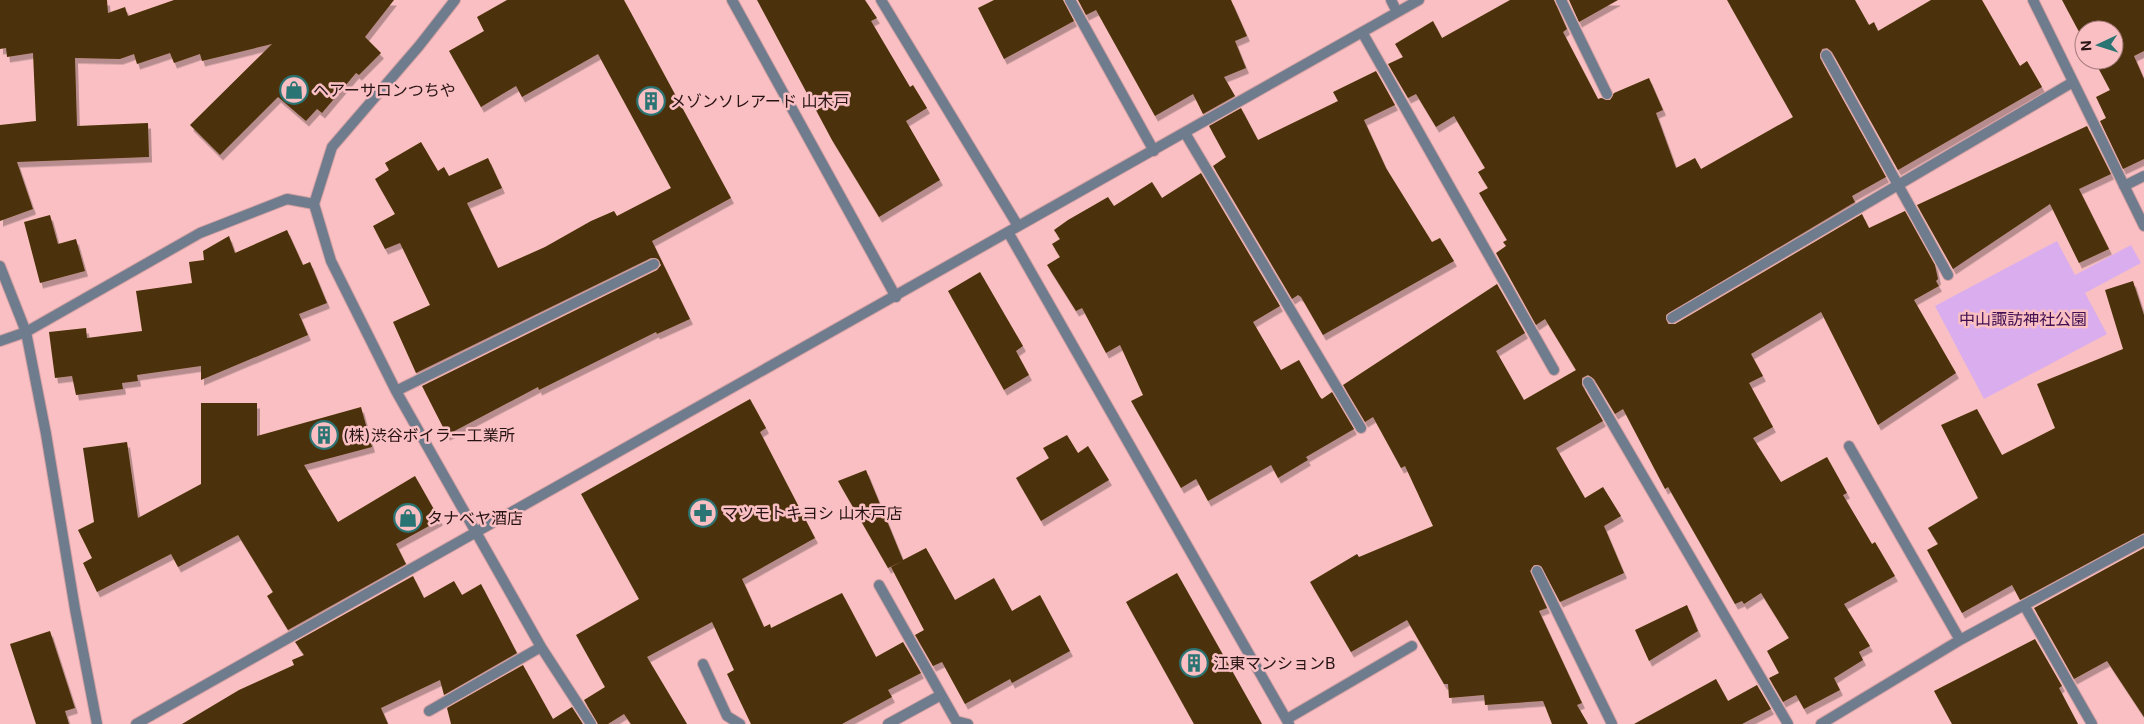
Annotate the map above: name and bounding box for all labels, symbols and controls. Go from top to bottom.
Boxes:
north arrow [2074,20,2124,70]
text: N [2077,40,2094,52]
shop icon: ヘアーサロンつちや [279,75,309,105]
place label: ヘアーサロンつちや [313,80,456,100]
building icon: メゾンソレアード 山木戸 [636,86,666,116]
place label: メゾンソレアード 山木戸 [670,91,850,111]
park label: 中山諏訪神社公園 [1959,309,2087,329]
building icon: (株)渋谷ボイラー工業所 [309,420,339,450]
place label: (株)渋谷ボイラー工業所 [343,425,515,445]
pharmacy icon: マツモトキヨシ 山木戸店 [688,498,718,528]
shop icon: タナベヤ酒店 [393,503,423,533]
place label: マツモトキヨシ 山木戸店 [722,503,903,523]
place label: タナベヤ酒店 [427,508,523,528]
building icon: 江東マンションB [1179,648,1209,678]
place label: 江東マンションB [1213,653,1335,673]

